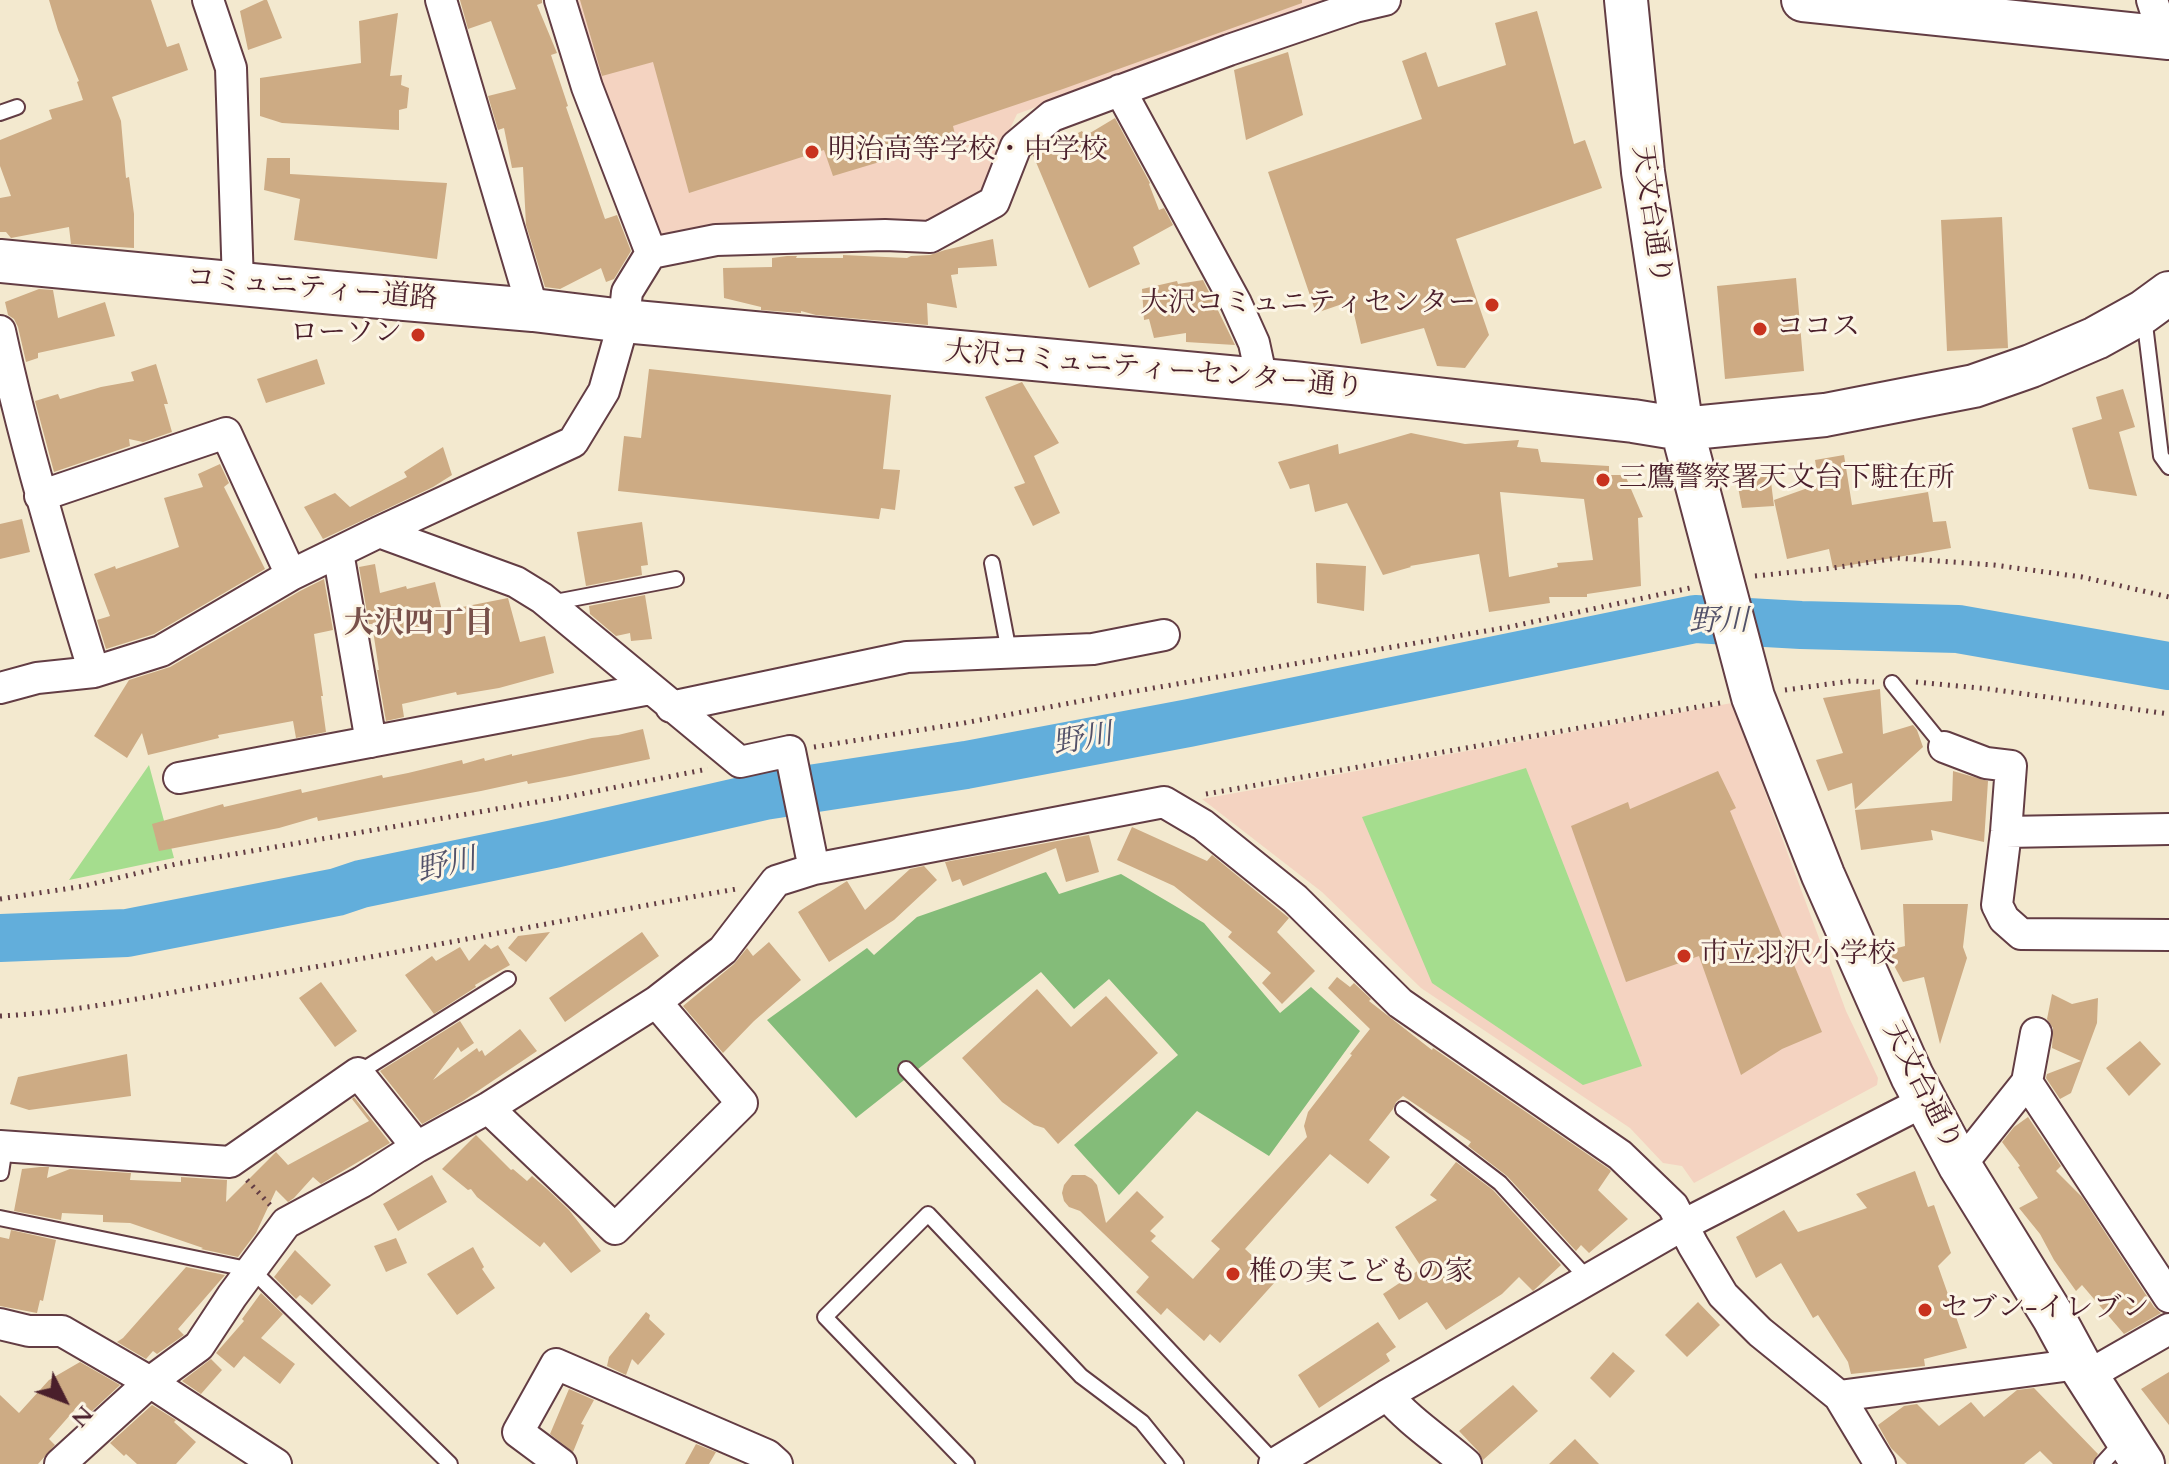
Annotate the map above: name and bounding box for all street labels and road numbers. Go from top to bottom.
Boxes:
street label: 天文台通り [1624,143,1676,287]
street label: コミュニティー道路 [185,262,439,318]
street label: 大沢コミュニティーセンター通り [943,336,1365,406]
street label: 天文台通り [1874,1017,1968,1157]

